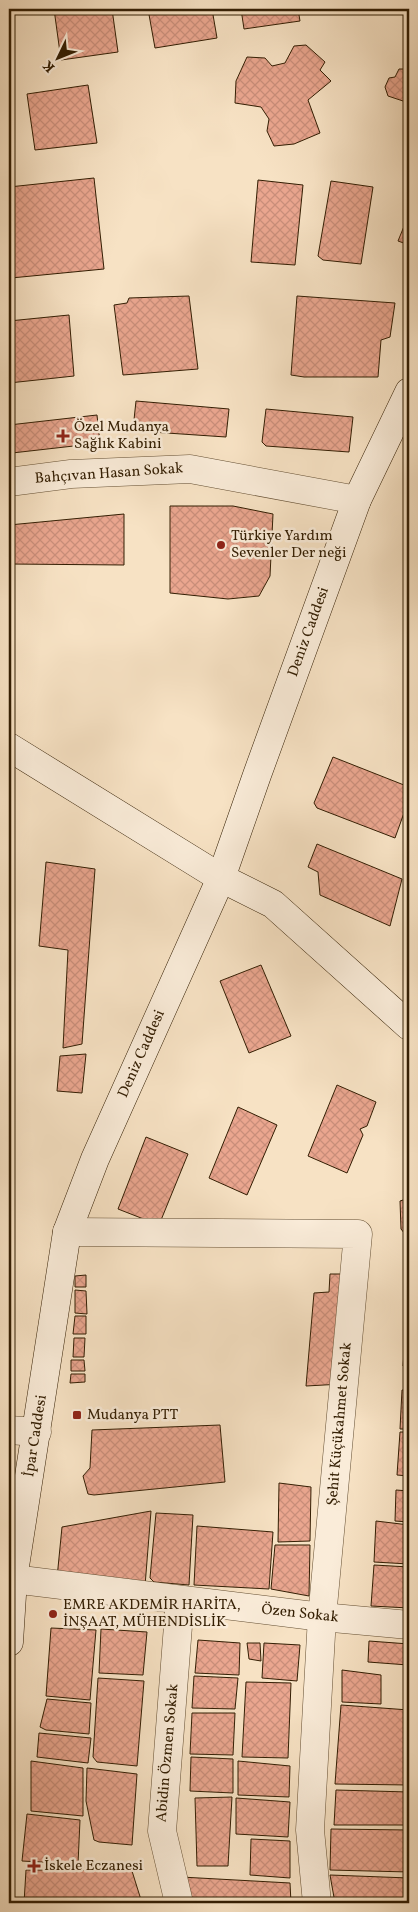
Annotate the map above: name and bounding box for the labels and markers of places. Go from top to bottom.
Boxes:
place label: Özel Mudanya Sağlık Kabini [74,417,169,455]
marker: Özel Mudanya Sağlık Kabini [56,429,70,443]
place label: Türkiye Yardım Sevenler Der neği [231,526,347,564]
marker: Türkiye Yardım Sevenler Der neği [215,539,227,551]
place label: Mudanya PTT [87,1405,178,1426]
marker: Mudanya PTT [71,1409,83,1421]
place label: EMRE AKDEMİR HARİTA, İNŞAAT, MÜHENDİSLİK [63,1595,241,1633]
marker: EMRE AKDEMİR HARİTA, İNŞAAT, MÜHENDİSLİK [47,1608,59,1620]
place label: İskele Eczanesi [44,1856,143,1877]
marker: İskele Eczanesi [28,1860,40,1872]

